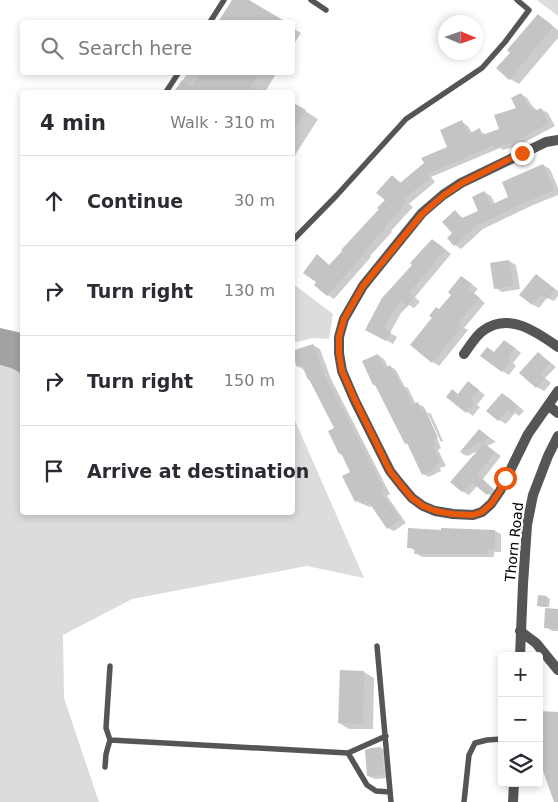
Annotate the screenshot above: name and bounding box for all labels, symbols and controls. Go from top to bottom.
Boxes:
north arrow [438,15,483,60]
search box [20,20,295,75]
icon: search [38,34,66,62]
text: Search here [78,37,192,59]
text: 4 min [40,111,106,135]
text: Walk · 310 m [170,113,275,132]
route end [511,142,534,165]
icon: ahead [40,187,68,215]
text: Continue [87,190,183,212]
text: 30 m [234,191,275,210]
icon: right [40,277,68,305]
text: Turn right [87,280,193,302]
text: 130 m [224,281,275,300]
icon: right [40,367,68,395]
text: Turn right [87,370,193,392]
text: 150 m [224,371,275,390]
icon: arrive [40,457,68,485]
text: Arrive at destination [87,460,309,482]
route start [494,467,517,490]
street label: Thorn Road [502,501,526,584]
map controls [498,652,543,787]
button: + [498,652,543,697]
button: − [498,697,543,742]
button: layers [498,742,543,787]

